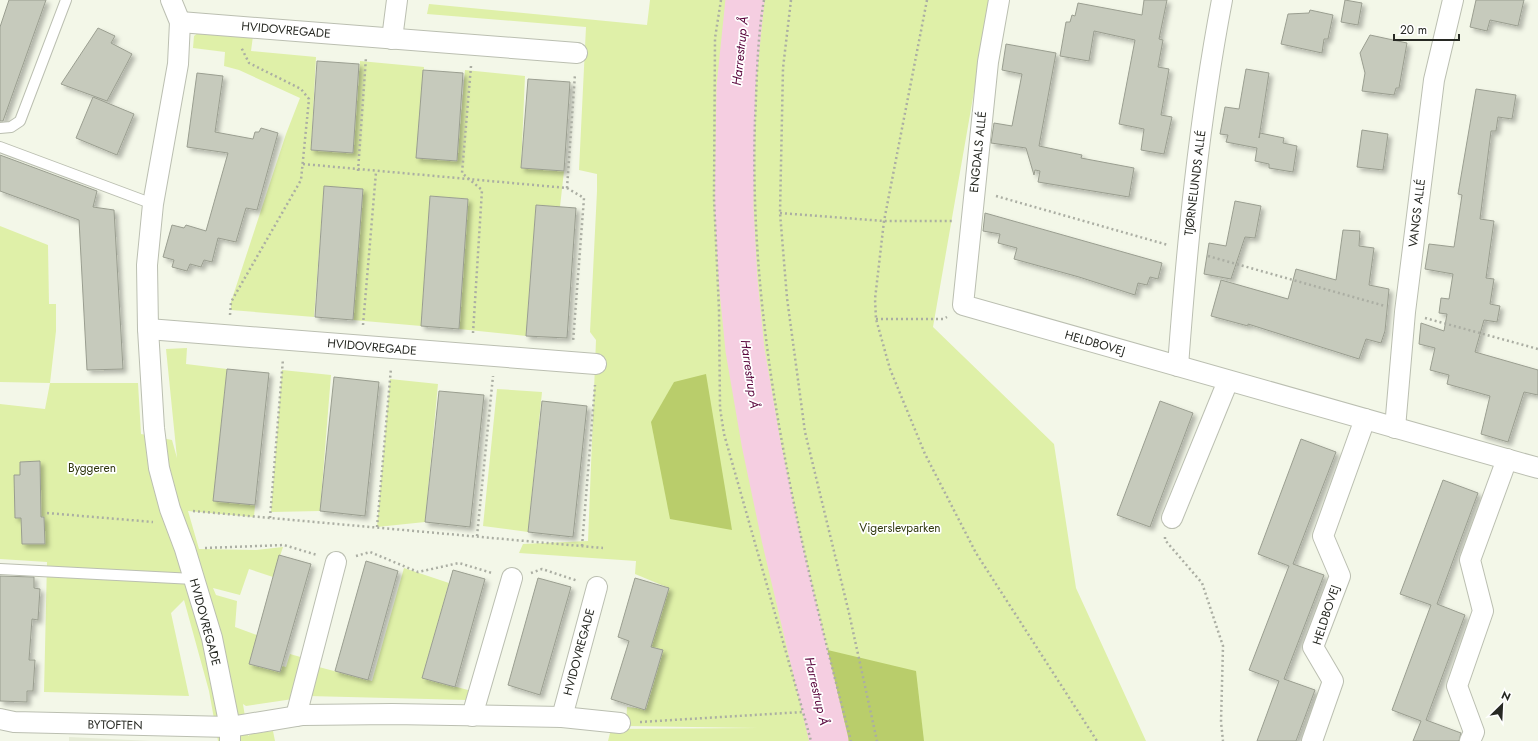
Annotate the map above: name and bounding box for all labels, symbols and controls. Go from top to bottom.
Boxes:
water label: Harrestrup Å [727,15,753,87]
scale bar [1394,16,1459,42]
street label: HVIDOVREGADE [241,17,331,43]
text: 20 m [1400,21,1427,39]
street label: ENGDALS ALLÉ [965,110,991,194]
street label: TJØRNELUNDS ALLÉ [1180,129,1210,237]
street label: VANGS ALLÉ [1404,178,1430,248]
street label: HELDBOVEJ [1063,326,1127,360]
street label: HVIDOVREGADE [327,334,417,360]
water label: Harrestrup Å [736,338,764,410]
park label: Byggeren [68,459,116,477]
park label: Vigerslevparken [859,519,941,537]
street label: HVIDOVREGADE [185,576,225,668]
street label: HELDBOVEJ [1308,583,1344,647]
street label: HVIDOVREGADE [559,606,599,698]
water label: Harrestrup Å [800,655,834,727]
north arrow [1482,685,1522,725]
text: N [1499,687,1513,705]
street label: BYTOFTEN [87,716,143,734]

